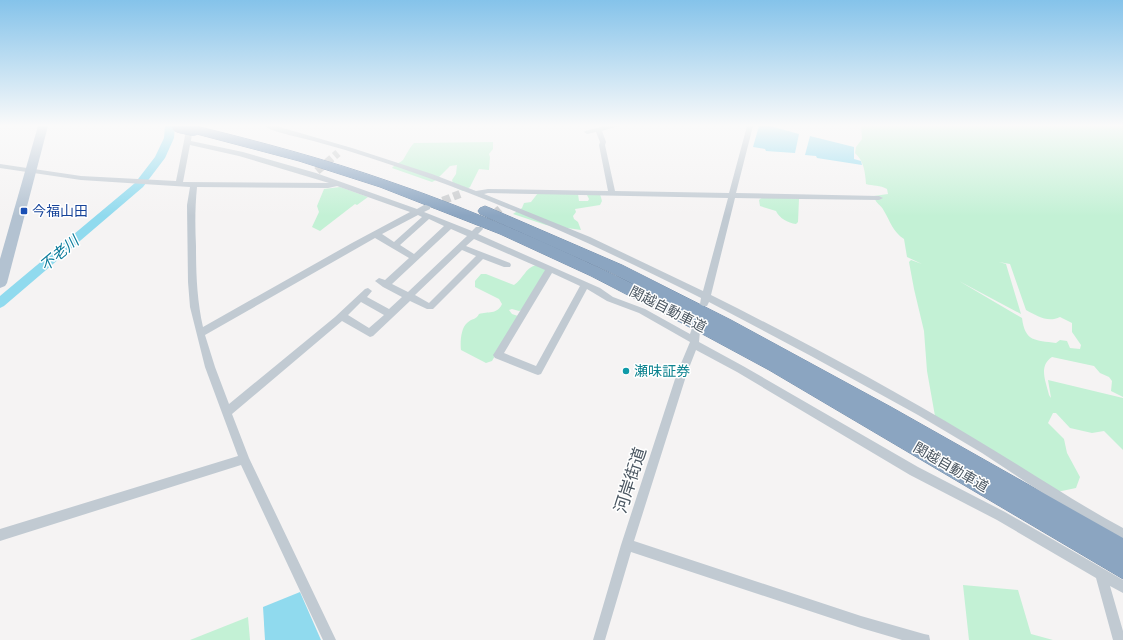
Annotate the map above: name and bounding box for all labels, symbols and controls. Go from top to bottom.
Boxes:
place label: 今福山田 [32,201,88,221]
marker: 今福山田 [19,206,29,216]
water label: 不老川 [35,229,85,276]
street label: 関越自動車道 [626,281,710,337]
place label: 瀬味証券 [634,361,690,381]
marker: 瀬味証券 [621,366,631,376]
street label: 関越自動車道 [910,437,992,497]
street label: 河岸街道 [608,444,652,516]

